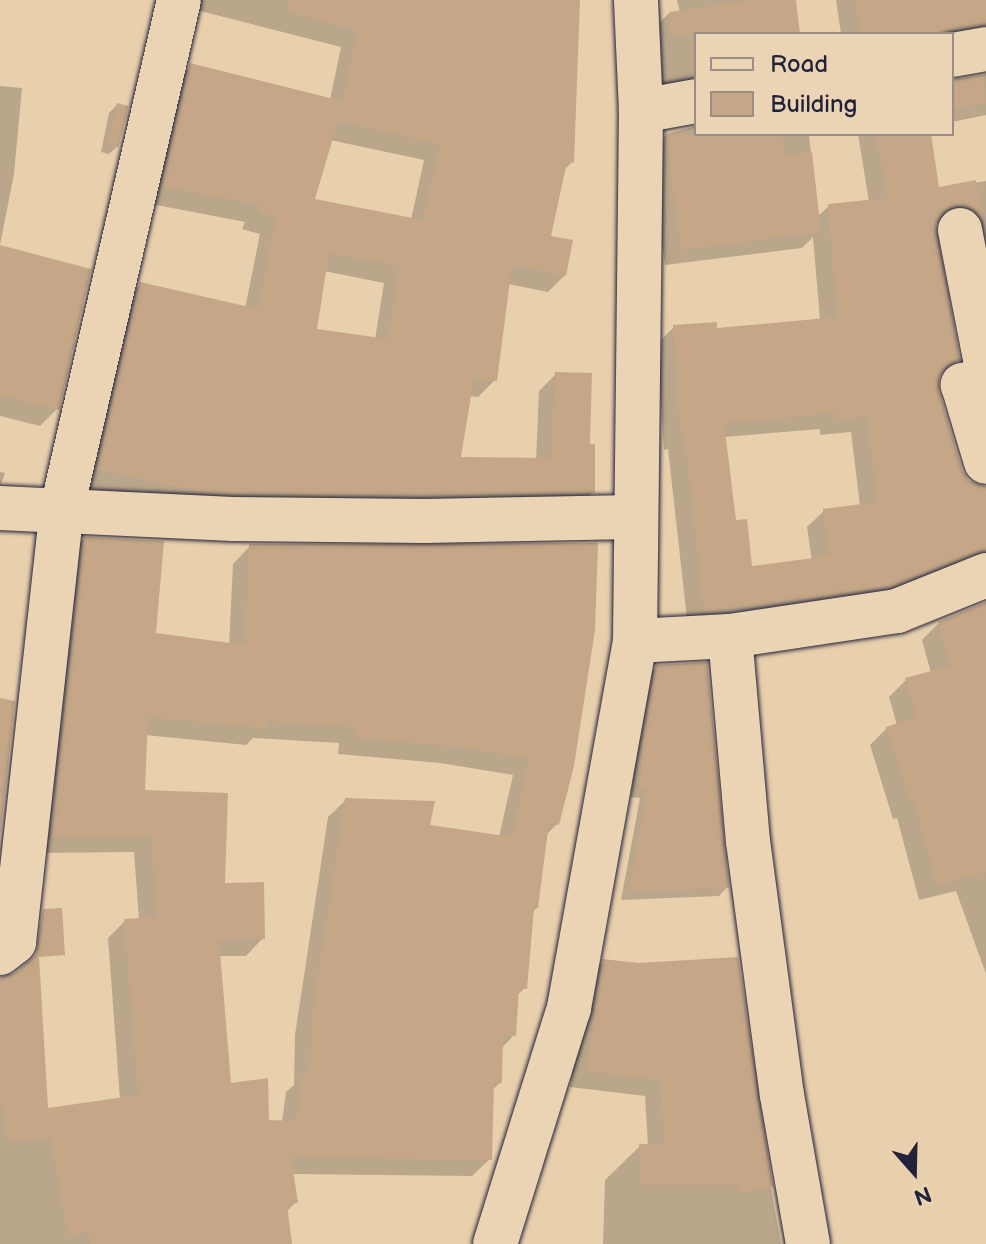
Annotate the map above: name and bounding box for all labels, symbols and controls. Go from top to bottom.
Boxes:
legend [694,32,954,136]
text: Road [770,50,828,79]
text: Building [770,90,857,119]
north arrow [874,1132,954,1212]
text: N [910,1180,935,1211]

